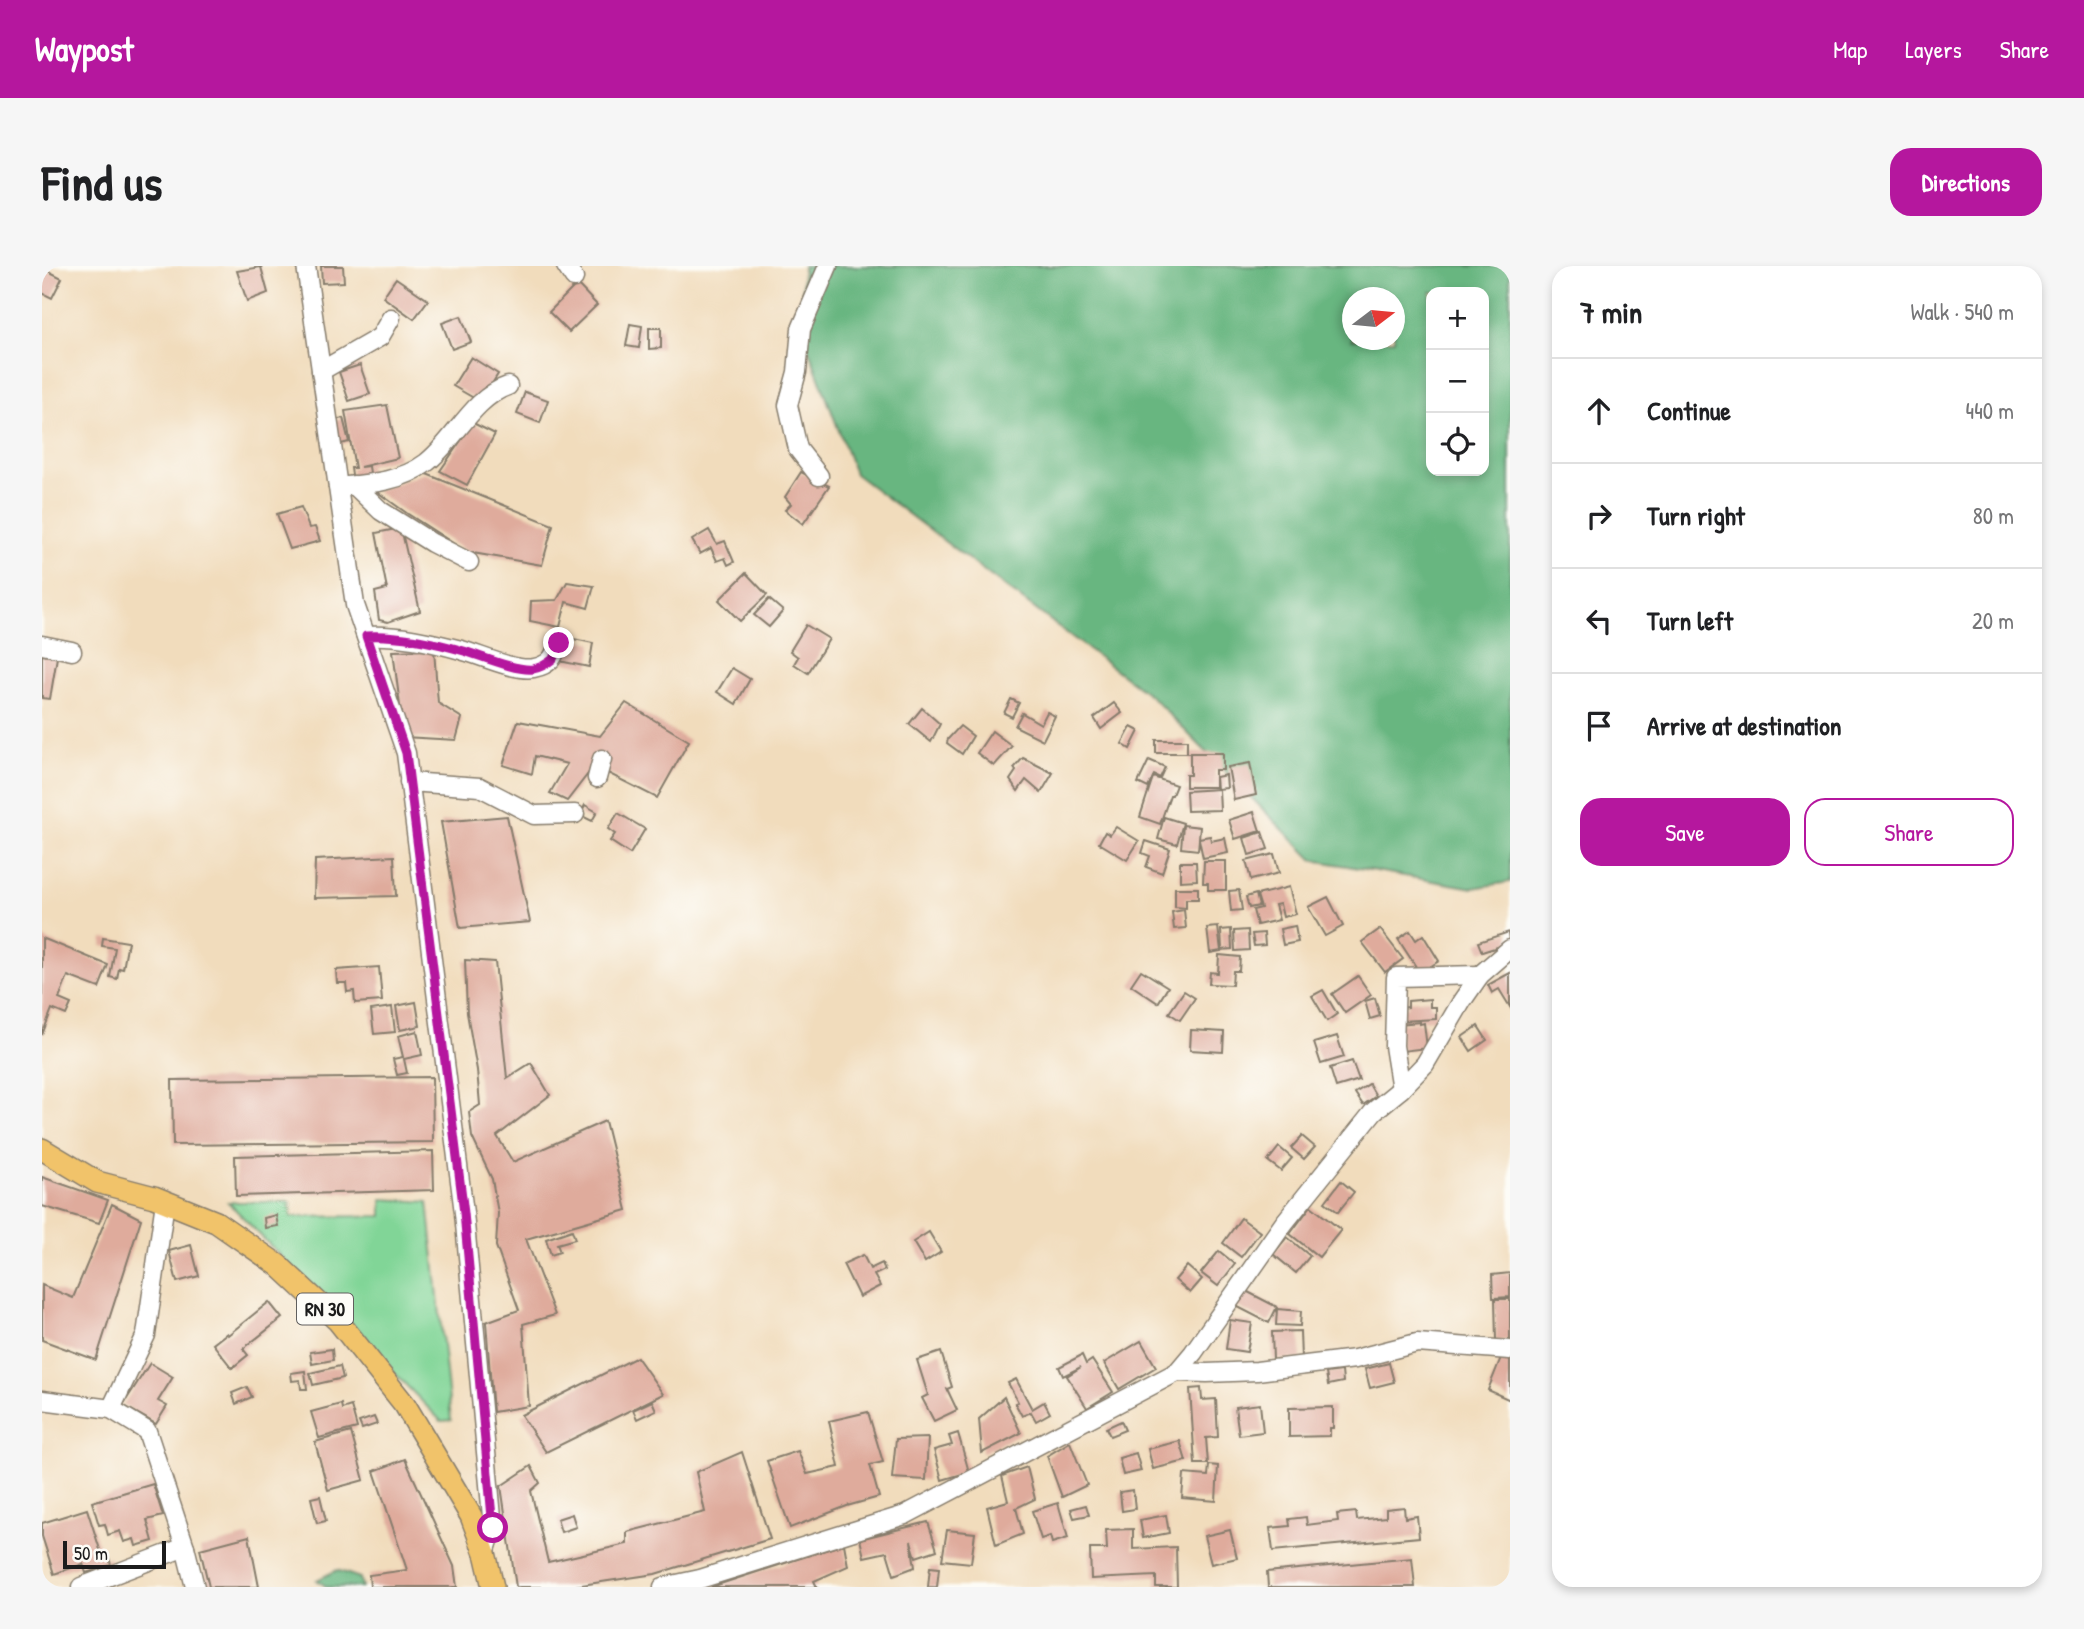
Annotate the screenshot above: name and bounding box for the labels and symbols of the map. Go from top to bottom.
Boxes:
north arrow [1342,287,1405,350]
route end [543,627,574,658]
road number: RN 30 [297,1294,353,1324]
route start [477,1512,508,1543]
scale bar [63,1538,166,1570]

